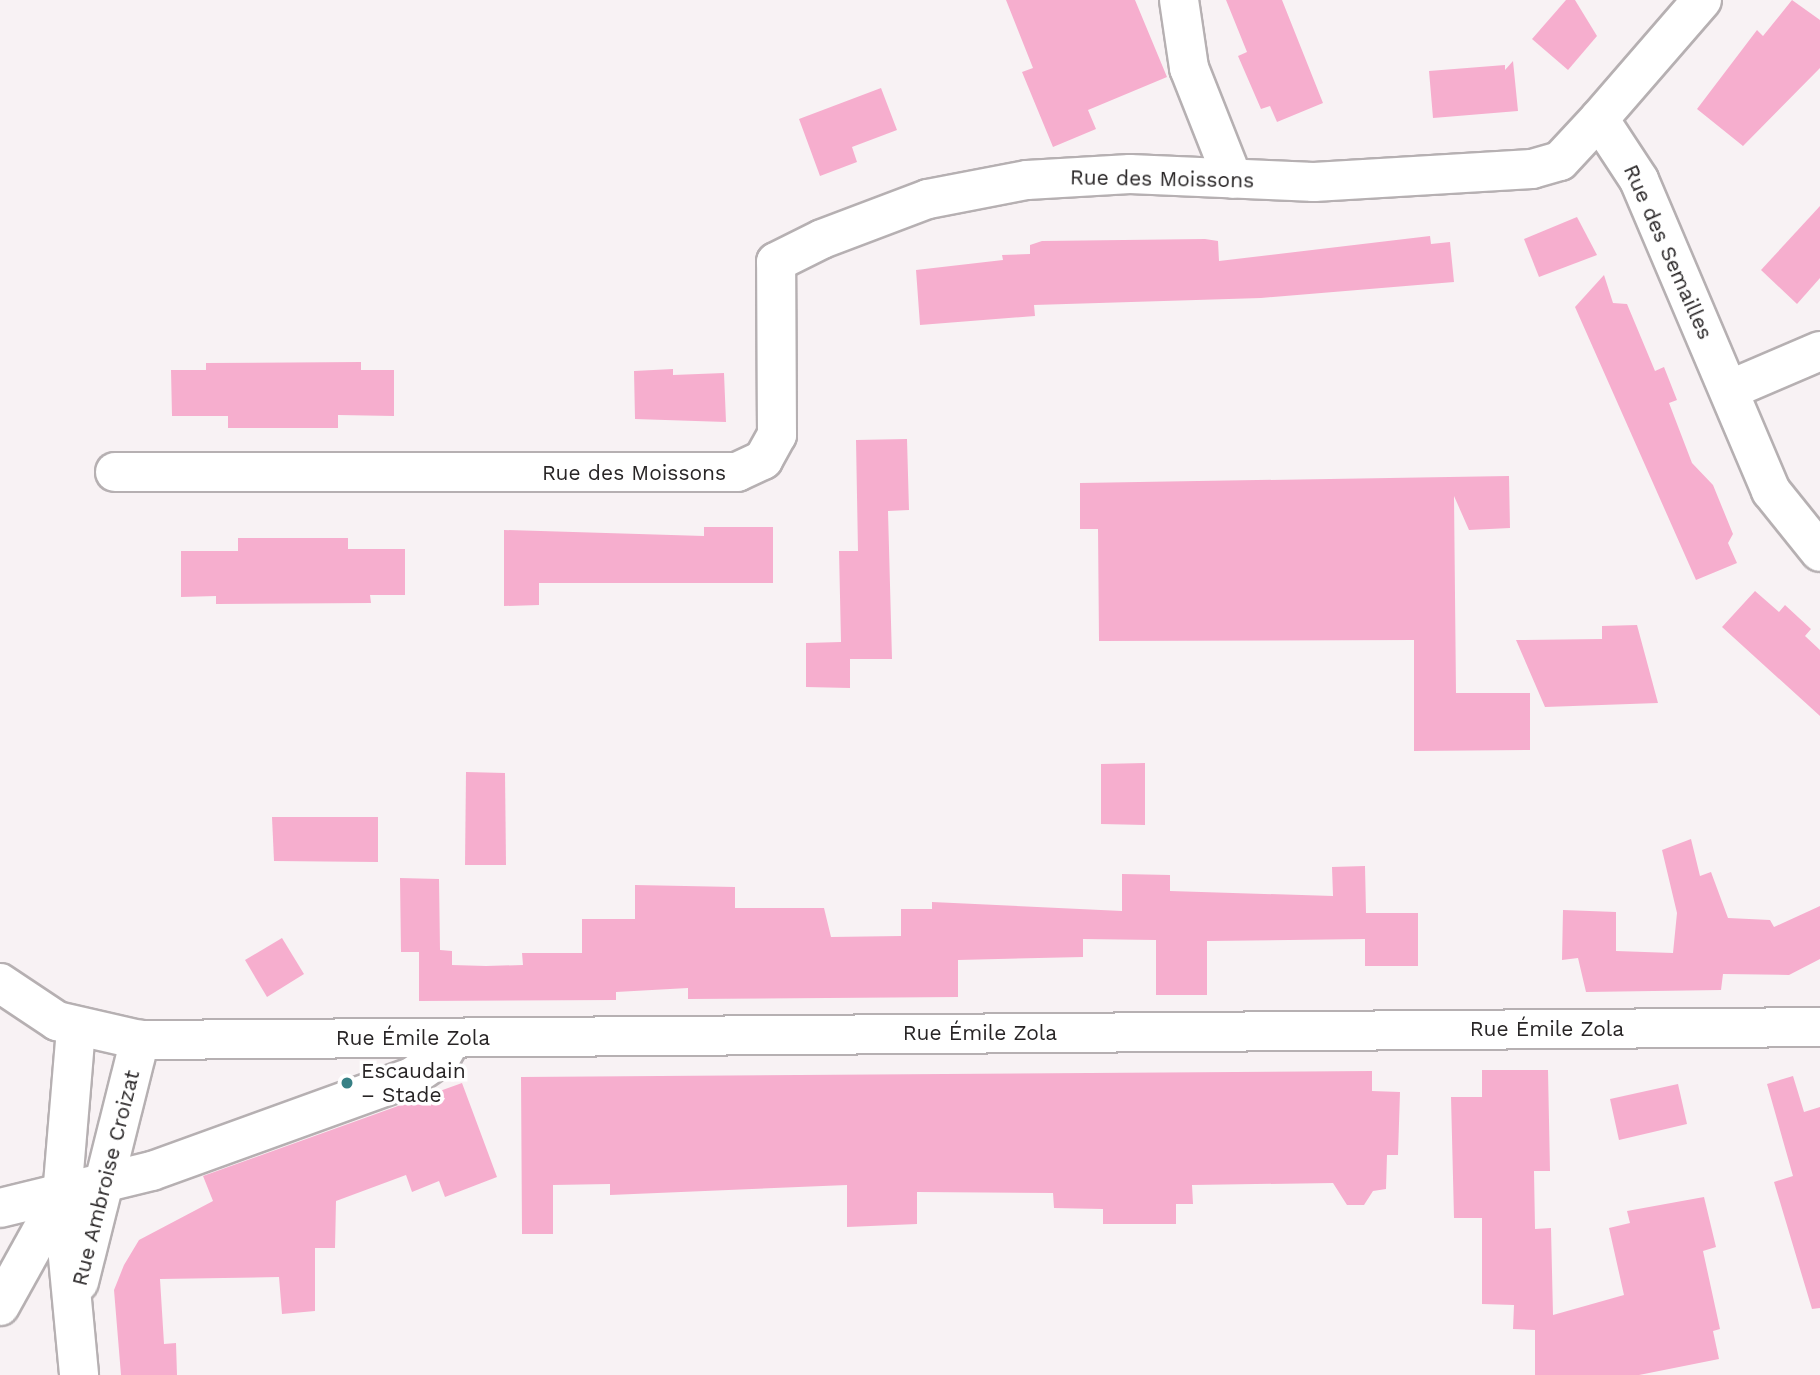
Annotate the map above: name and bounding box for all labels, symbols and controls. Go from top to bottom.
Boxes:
street label: Rue des Semailles [1618,161,1718,343]
street label: Rue des Moissons [1070,165,1254,193]
street label: Rue des Moissons [542,460,726,486]
street label: Rue Émile Zola [1470,1016,1624,1042]
street label: Rue Émile Zola [903,1020,1057,1046]
street label: Rue Émile Zola [336,1025,490,1051]
place label: Escaudain – Stade [361,1058,466,1108]
street label: Rue Ambroise Croizat [67,1067,145,1289]
marker: Escaudain – Stade [339,1075,355,1091]

